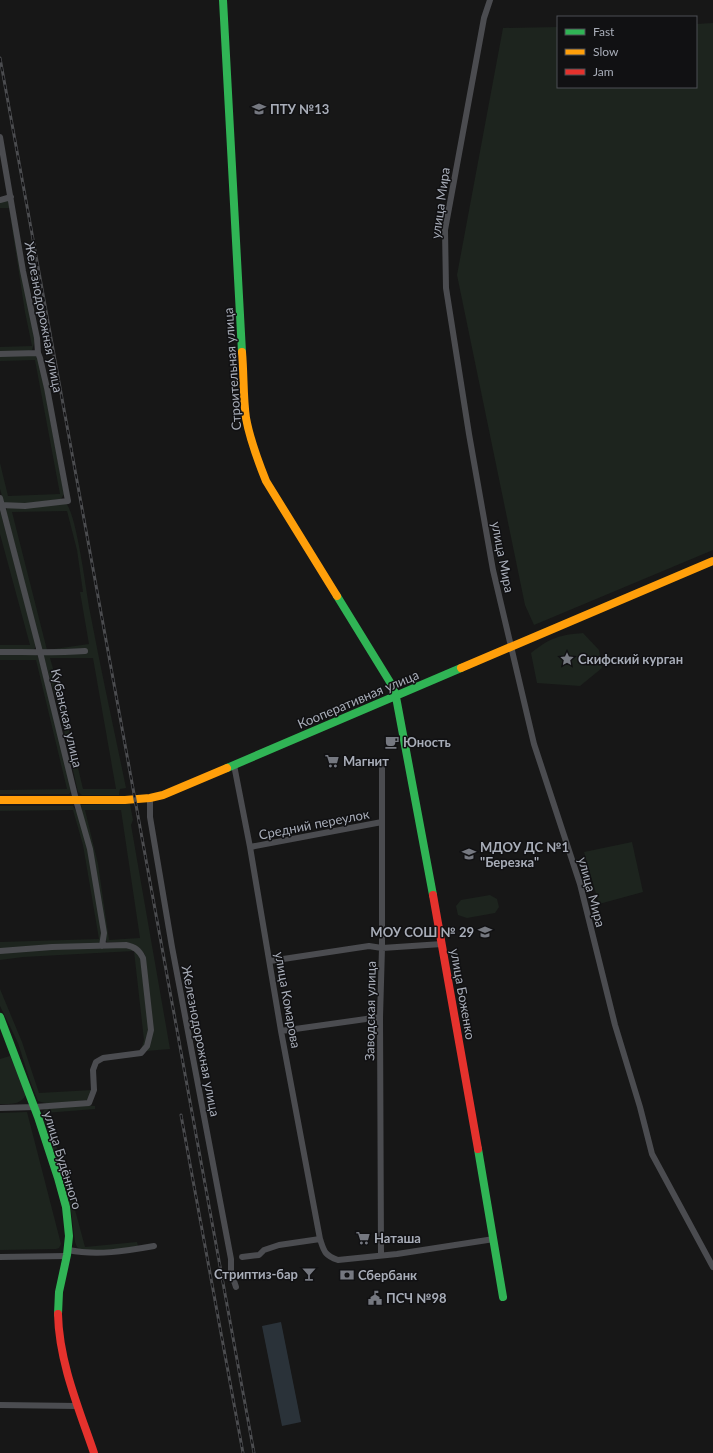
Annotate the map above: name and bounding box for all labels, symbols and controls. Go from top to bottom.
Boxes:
legend [557,16,697,88]
text: Fast [593,24,615,39]
text: Slow [593,44,619,59]
text: Jam [593,64,614,79]
school or university icon: ПТУ №13 [251,101,267,117]
place label: ПТУ №13 [270,101,329,117]
street label: улица Мира [427,166,453,240]
street label: Железнодорожная улица [21,240,67,394]
street label: Строительная улица [220,307,244,431]
street label: улица Мира [488,520,518,594]
place icon: Скифский курган [559,651,575,667]
place label: Скифский курган [578,651,683,667]
street label: Кооперативная улица [295,666,421,732]
street label: Кубанская улица [48,667,86,769]
cafe icon: Юность [384,734,400,750]
place label: Юность [403,734,452,750]
supermarket icon: Магнит [324,753,340,769]
place label: Магнит [343,753,389,769]
street label: Средний переулок [257,805,371,843]
place label: МДОУ ДС №1 "Березка" [480,839,569,870]
school or university icon: МДОУ ДС №1 "Березка" [461,846,477,862]
street label: улица Мира [575,855,609,929]
place label: МОУ СОШ № 29 [370,924,474,940]
school or university icon: МОУ СОШ № 29 [477,924,493,940]
street label: улица Боженко [447,947,479,1041]
street label: улица Комарова [272,951,304,1049]
street label: Заводская улица [361,961,379,1061]
street label: Железнодорожная улица [178,964,224,1118]
street label: улица Будённого [40,1109,86,1211]
supermarket icon: Наташа [355,1230,371,1246]
place label: Наташа [374,1230,421,1246]
place label: Стриптиз-бар [214,1266,298,1282]
bar icon: Стриптиз-бар [301,1266,317,1282]
bank icon: Сбербанк [339,1267,355,1283]
place label: Сбербанк [358,1267,417,1283]
public building icon: ПСЧ №98 [367,1290,383,1306]
place label: ПСЧ №98 [386,1290,447,1306]

